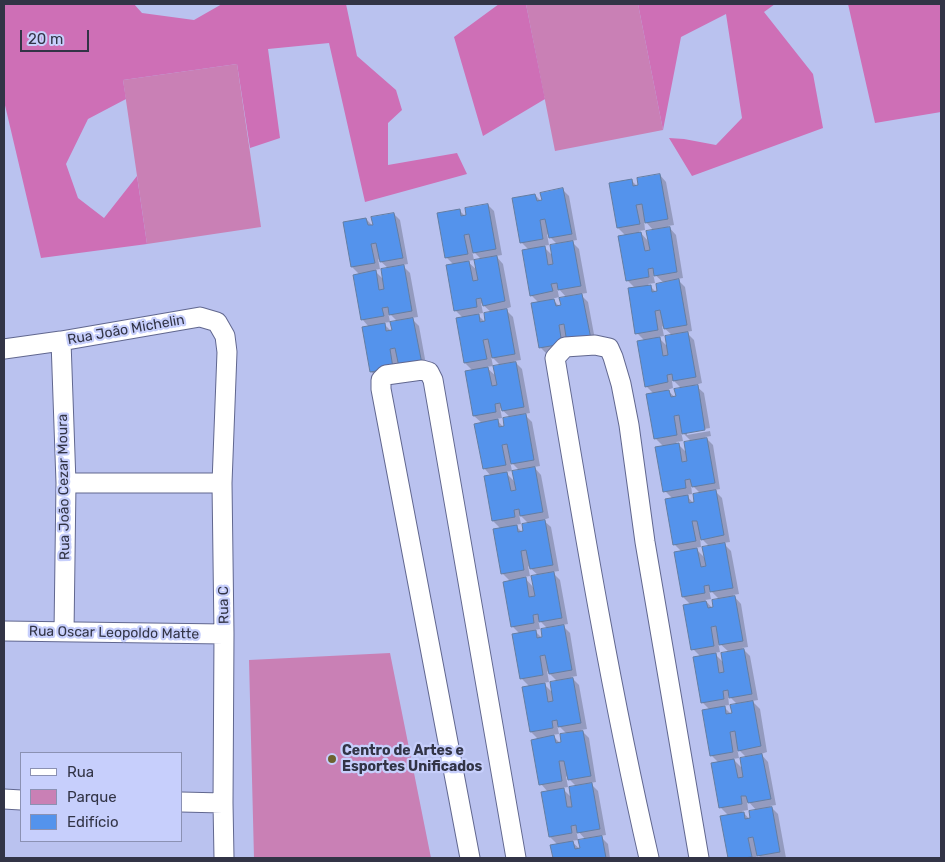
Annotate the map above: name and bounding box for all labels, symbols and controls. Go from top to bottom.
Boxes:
scale bar [22,20,91,52]
text: 20 m [28,30,63,48]
street label: Rua João Michelin [66,311,186,349]
street label: Rua João Cezar Moura [54,414,74,560]
street label: Rua C [215,586,233,624]
street label: Rua Oscar Leopoldo Matte [29,623,199,643]
place label: Centro de Artes e Esportes Unificados [342,743,482,776]
legend [20,752,182,842]
marker: Centro de Artes e Esportes Unificados [326,753,338,765]
text: Rua [67,763,94,781]
text: Parque [67,788,117,806]
text: Edifício [67,813,119,831]

